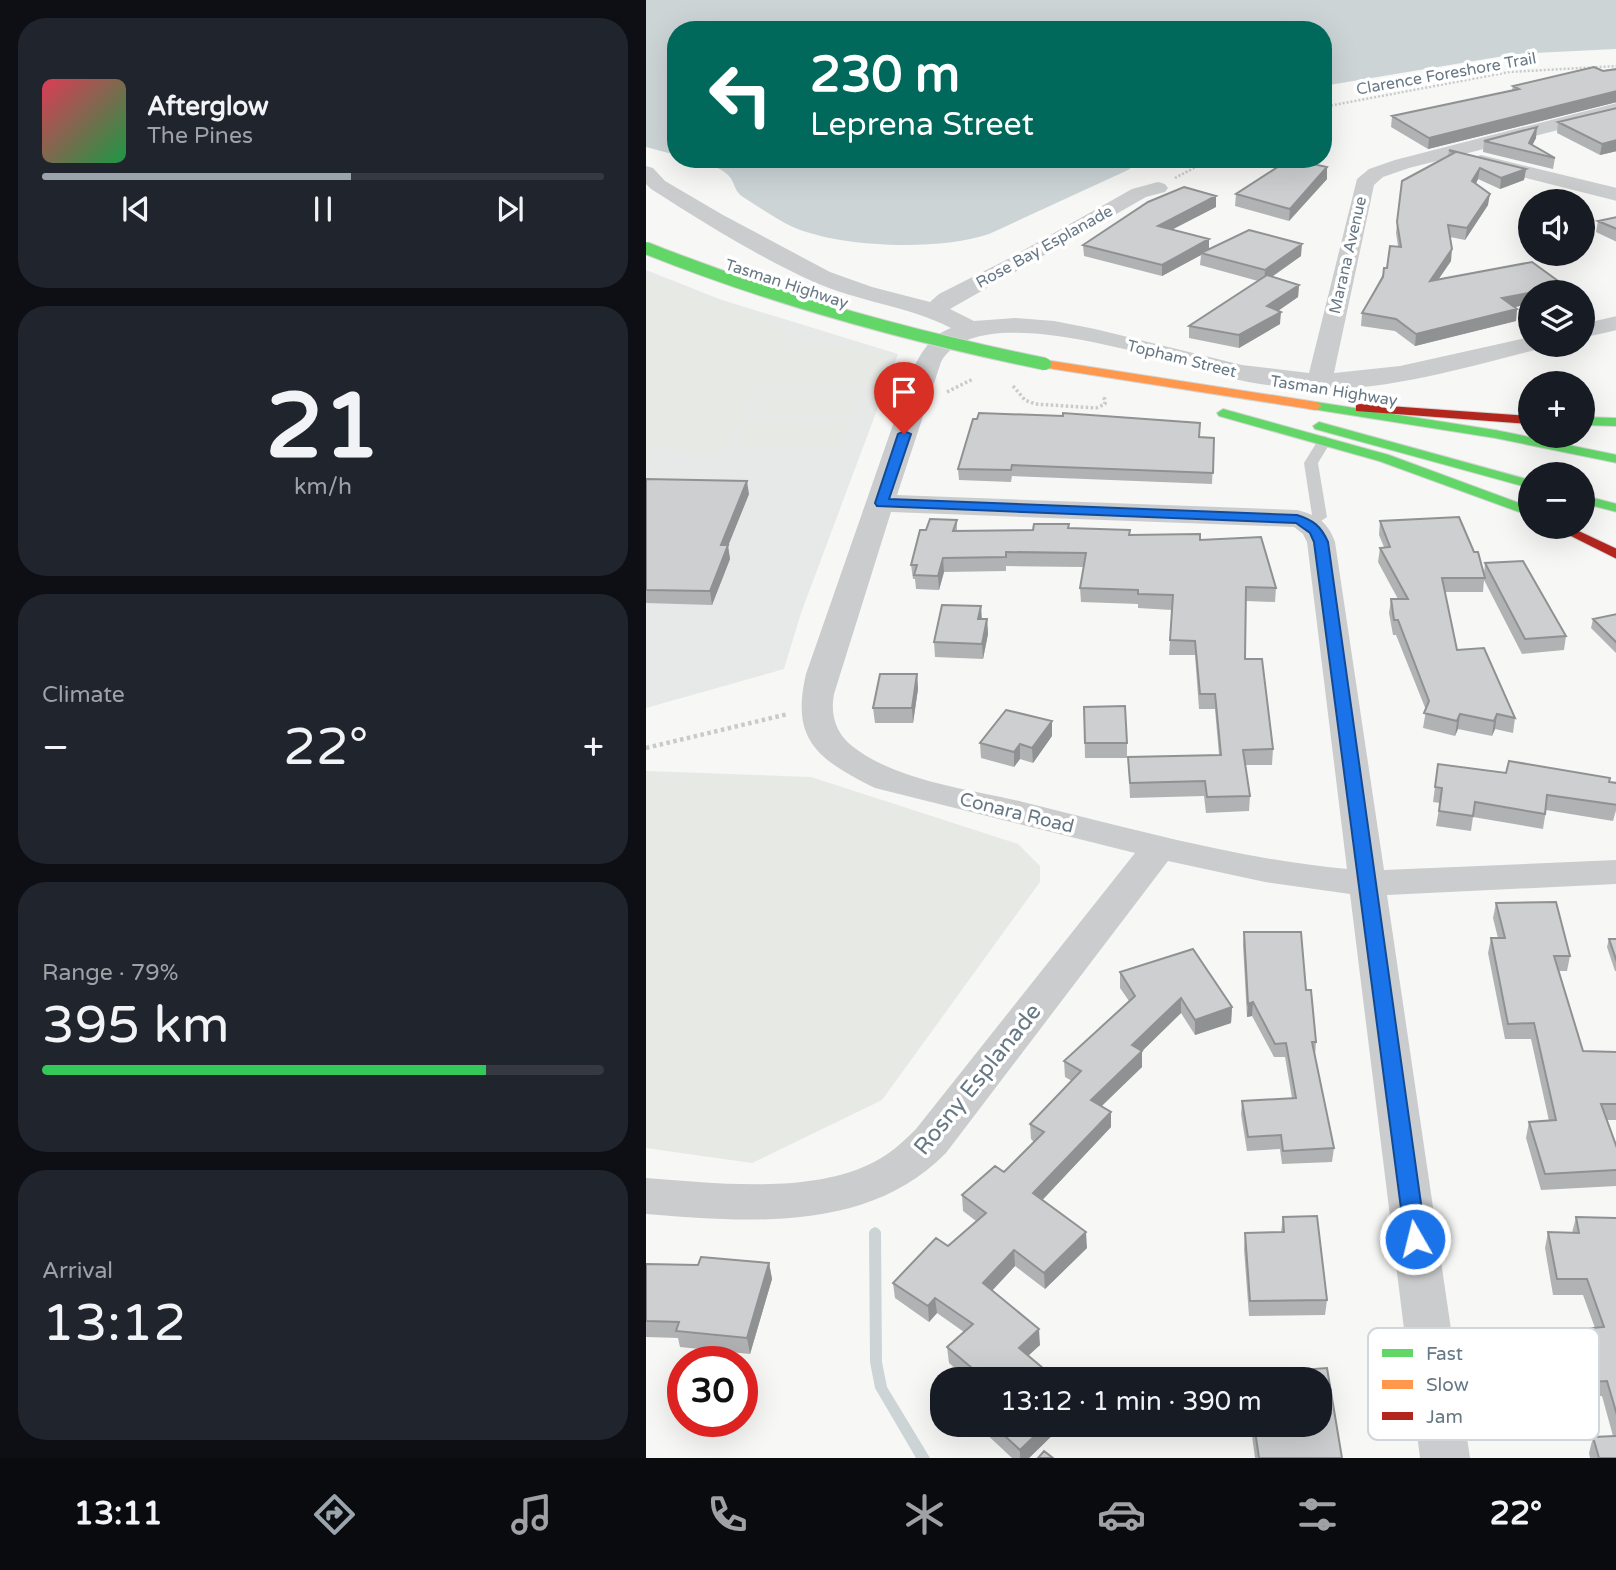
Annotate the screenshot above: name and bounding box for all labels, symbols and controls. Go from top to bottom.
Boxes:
text: 230 m [810,46,960,105]
street label: Clarence Foreshore Trail [1355,48,1538,100]
icon: left [695,49,786,140]
text: Afterglow [147,91,269,122]
text: Leprena Street [810,106,1034,144]
text: The Pines [147,122,253,150]
map controls [1518,189,1595,539]
button: sound [1518,189,1595,266]
icon: previous [117,190,155,228]
icon: pause [304,190,342,228]
icon: next [491,190,529,228]
street label: Marana Avenue [1325,195,1371,316]
street label: Rose Bay Esplanade [973,201,1116,293]
street label: Tasman Highway [723,255,851,313]
button: layers [1518,280,1595,357]
street label: Topham Street [1125,336,1238,382]
pin [874,362,934,434]
street label: Tasman Highway [1269,371,1399,411]
button: + [1518,371,1595,448]
text: 21 [266,372,380,482]
icon: arrive [885,373,923,411]
button: − [1518,462,1595,539]
text: km/h [294,473,352,501]
text: Climate [42,681,125,709]
text: 22° [283,716,368,779]
text: − [42,725,69,771]
text: + [583,725,604,771]
street label: Conara Road [957,788,1076,838]
text: Range · 79% [42,959,178,987]
text: 395 km [42,994,230,1057]
street label: Rosny Esplanade [908,998,1047,1161]
position arrow [1378,1202,1452,1276]
text: Arrival [42,1257,113,1285]
text: 13:12 [42,1292,186,1355]
legend [1368,1328,1599,1440]
text: Fast [1426,1343,1463,1365]
speed limit sign: 30 [667,1346,758,1437]
text: Slow [1426,1374,1469,1396]
text: 13:12 · 1 min · 390 m [1000,1386,1262,1417]
text: Jam [1426,1406,1463,1428]
icon: directions [310,1490,359,1539]
icon: music [507,1490,556,1539]
icon: phone [703,1490,752,1539]
icon: climate [900,1490,949,1539]
icon: car [1097,1490,1146,1539]
icon: filters [1293,1490,1342,1539]
text: 13:11 [74,1495,163,1533]
text: 22° [1490,1495,1542,1533]

